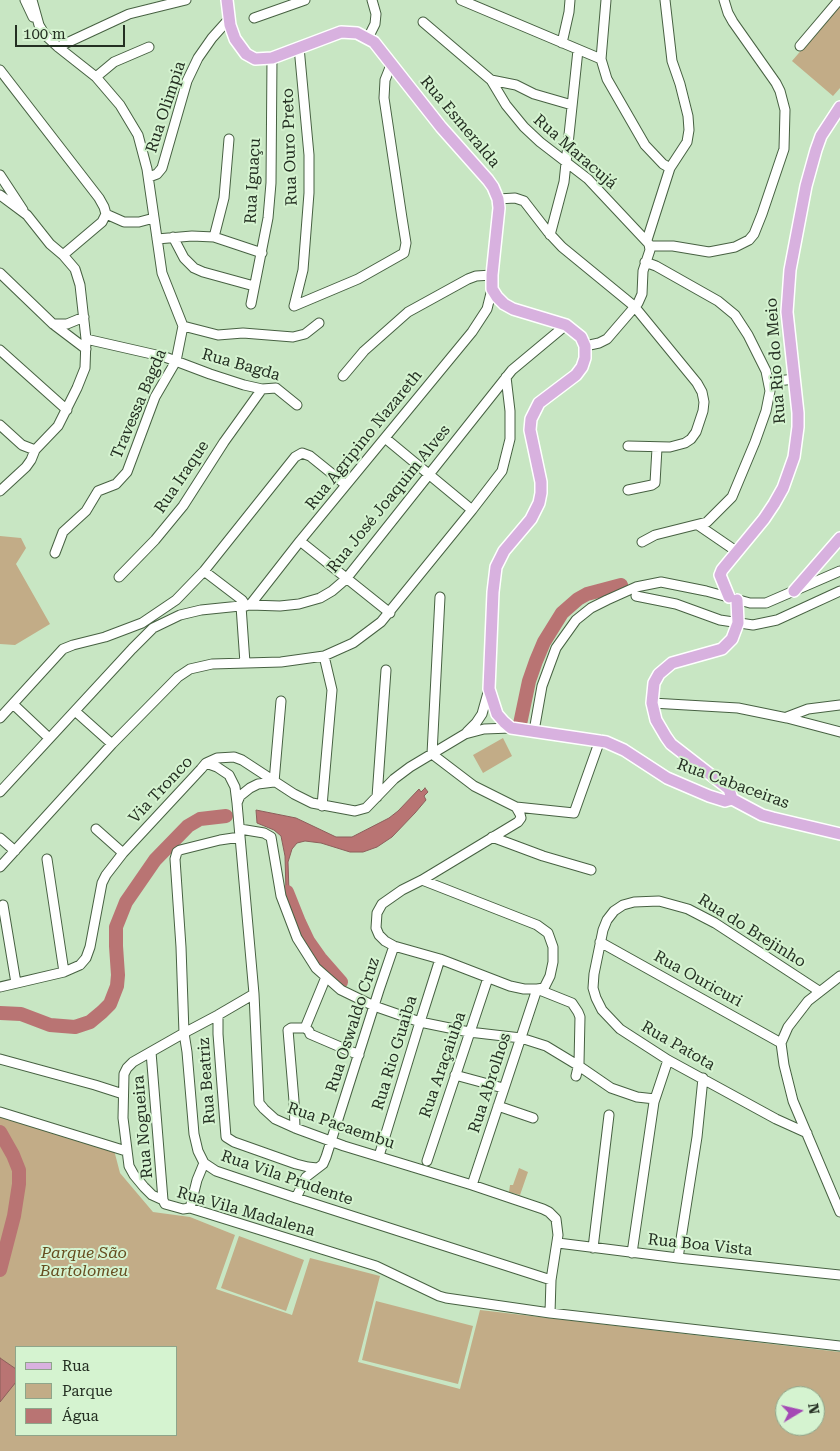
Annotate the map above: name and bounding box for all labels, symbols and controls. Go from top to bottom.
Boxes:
scale bar [18,15,128,47]
text: 100 m [23,25,66,43]
street label: Rua Olimpia [142,59,190,155]
street label: Rua Esmeralda [416,72,504,172]
street label: Rua Ouro Preto [278,88,302,206]
street label: Rua Maracujá [529,110,621,194]
street label: Rua Iguaçu [241,138,265,224]
street label: Rua Rio do Meio [762,297,790,425]
street label: Rua Bagda [200,345,282,385]
street label: Travessa Bagda [107,346,171,462]
street label: Rua Agripino Nazareth [302,366,426,514]
street label: Rua José Joaquim Alves [323,421,455,577]
street label: Rua Iraque [151,437,213,517]
street label: Via Tronco [125,752,197,828]
street label: Rua Cabaceiras [674,755,792,813]
street label: Rua do Brejinho [694,890,810,972]
street label: Rua Ouricuri [650,947,746,1011]
street label: Rua Oswaldo Cruz [322,955,384,1095]
street label: Rua Rio Guaiba [368,993,422,1113]
street label: Rua Araçaiuba [416,1009,470,1121]
street label: Rua Patota [638,1017,718,1075]
street label: Rua Abrolhos [465,1030,515,1136]
street label: Rua Beatriz [194,1037,220,1125]
street label: Rua Nogueira [129,1074,157,1180]
street label: Rua Pacaembu [285,1099,397,1153]
street label: Rua Vila Prudente [218,1146,356,1210]
street label: Rua Vila Madalena [175,1183,317,1241]
street label: Rua Boa Vista [647,1230,753,1260]
park label: Parque São Bartolomeu [40,1243,128,1281]
legend [15,1346,178,1436]
text: Rua [62,1357,90,1375]
text: Parque [62,1382,113,1400]
north arrow [775,1386,825,1436]
text: N [805,1402,823,1415]
text: Água [62,1407,99,1425]

